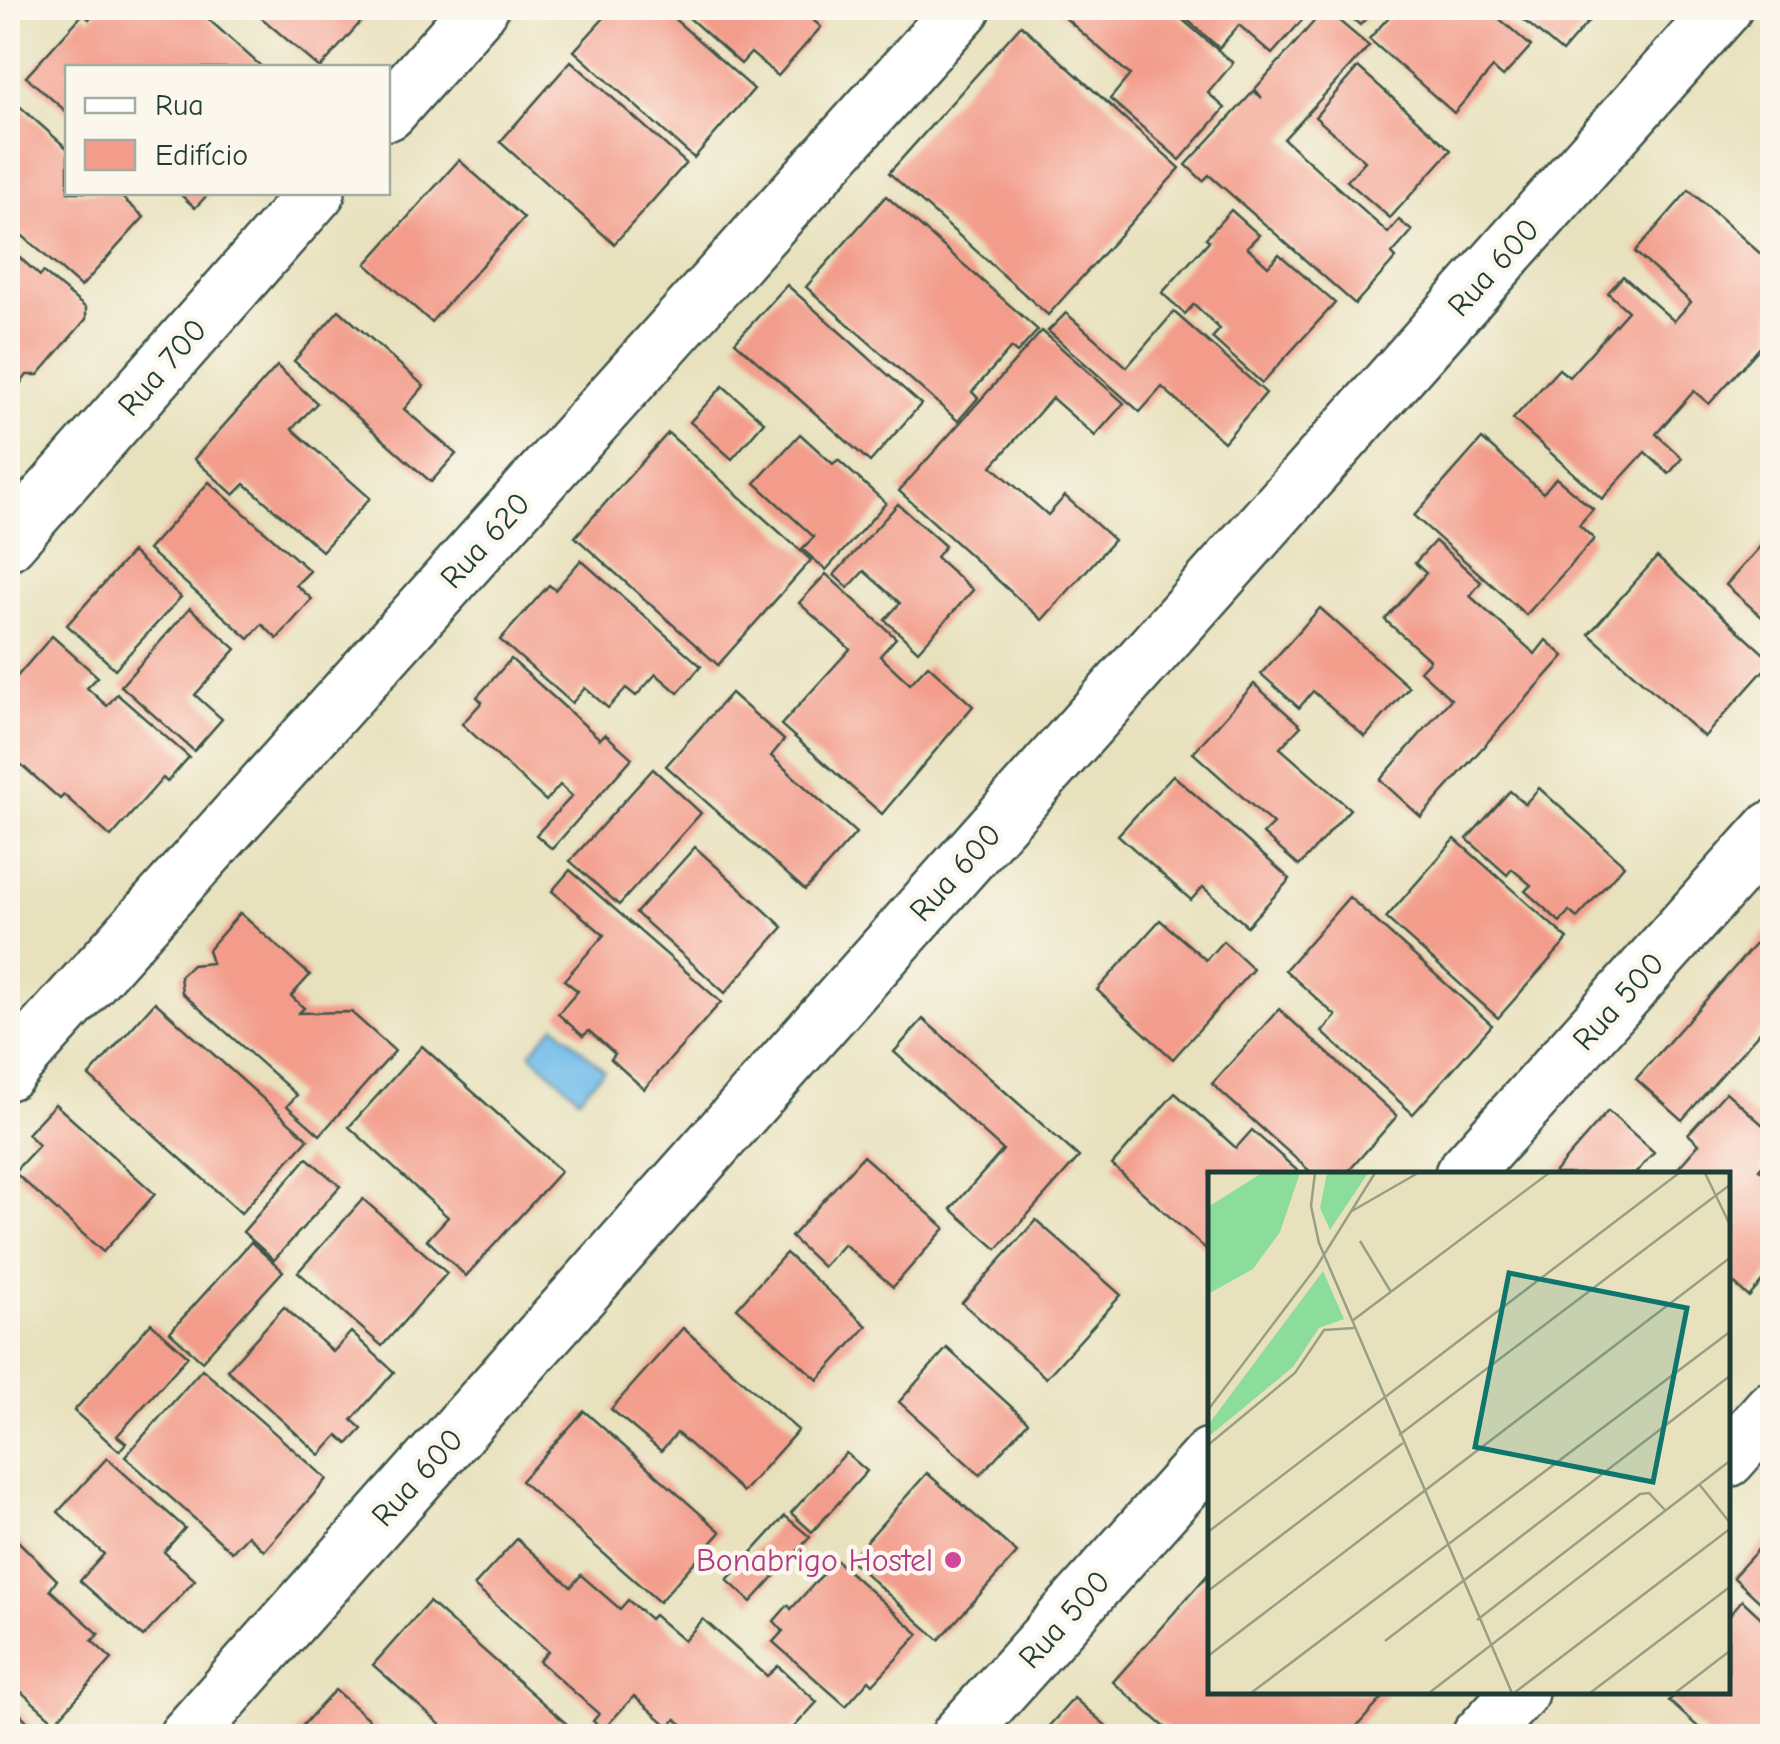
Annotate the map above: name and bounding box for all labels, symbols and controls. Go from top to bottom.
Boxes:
legend [65,65,390,195]
text: Rua [155,88,204,123]
text: Edifício [155,138,248,173]
street label: Rua 600 [1440,211,1547,324]
street label: Rua 700 [110,311,215,424]
street label: Rua 620 [433,485,538,596]
street label: Rua 600 [902,816,1009,929]
street label: Rua 500 [1565,945,1672,1058]
inset map [1208,1172,1730,1694]
street label: Rua 600 [364,1421,471,1534]
place label: Bonabrigo Hostel [696,1542,933,1579]
marker: Bonabrigo Hostel [942,1549,964,1571]
street label: Rua 500 [1011,1563,1118,1676]

